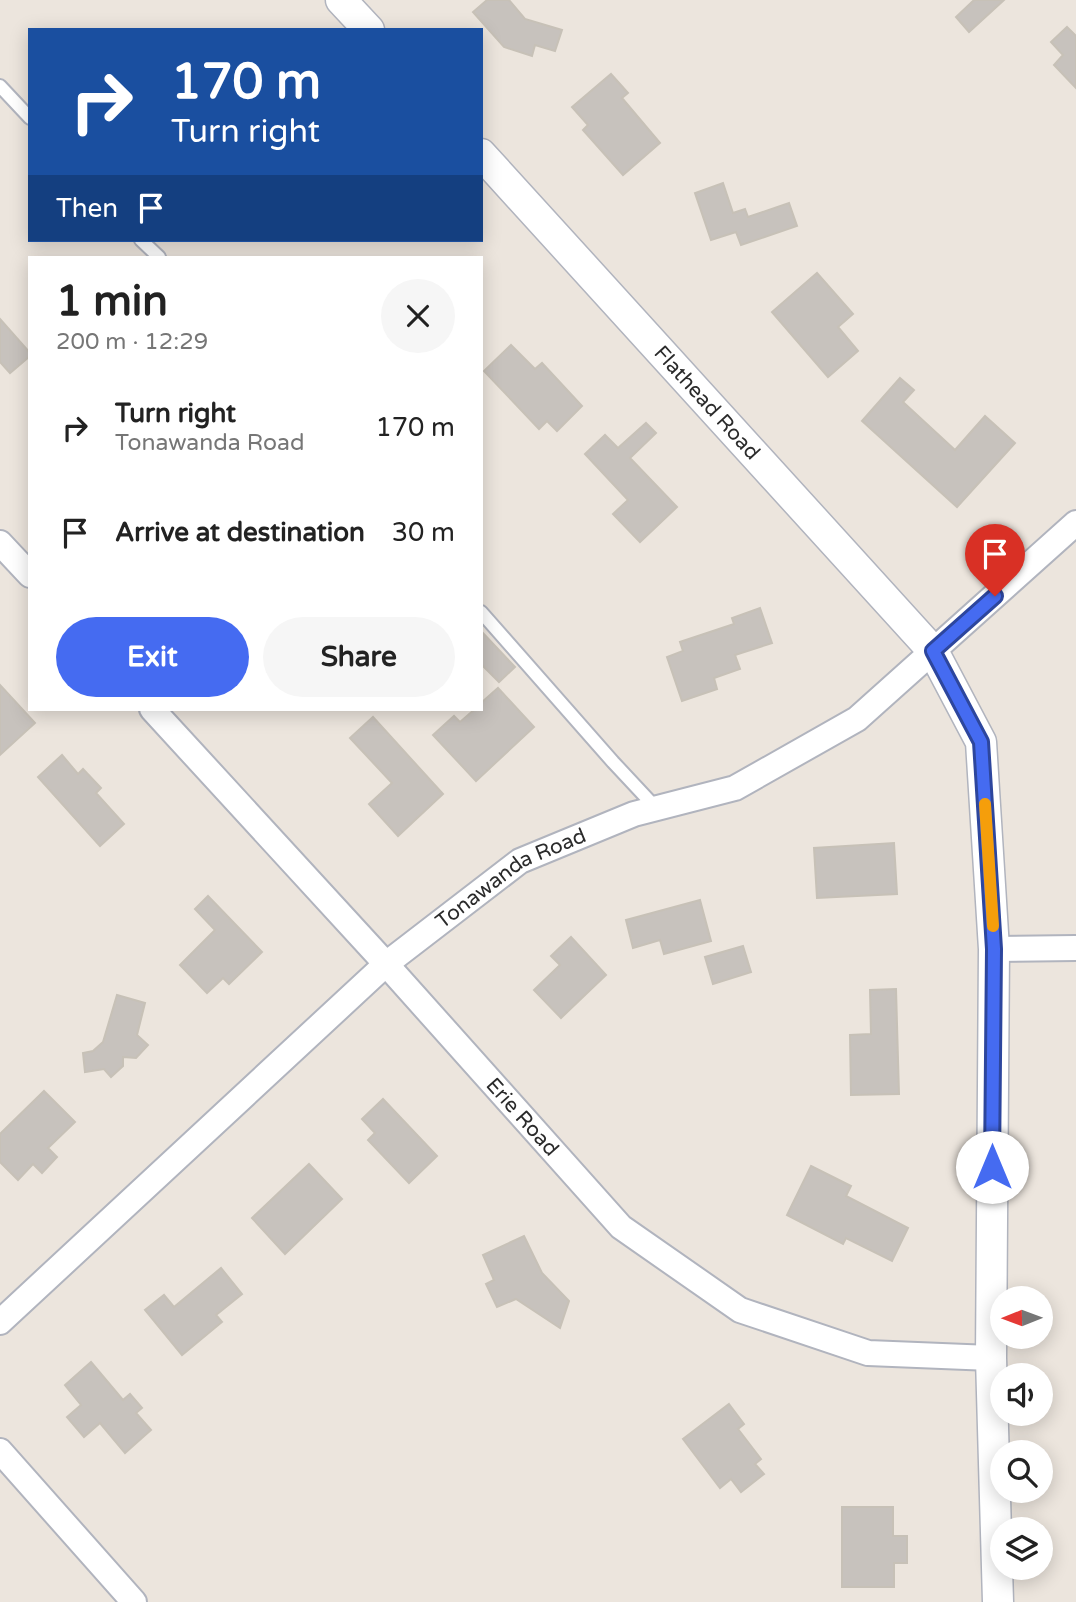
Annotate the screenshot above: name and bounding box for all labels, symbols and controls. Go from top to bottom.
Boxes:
text: 170 m [171,53,321,112]
icon: right [56,56,147,147]
text: Turn right [171,113,320,151]
icon: arrive [132,189,170,227]
text: Then [56,193,118,224]
text: 1 min [56,276,168,327]
button: close [381,279,455,353]
text: 200 m · 12:29 [56,328,208,356]
street label: Flathead Road [649,341,765,465]
text: Turn right [115,398,236,429]
icon: right [56,409,94,447]
text: 170 m [375,412,455,443]
text: Tonawanda Road [115,429,304,457]
icon: arrive [56,514,94,552]
text: Arrive at destination [115,517,365,548]
text: 30 m [392,517,455,548]
pin [965,524,1025,596]
icon: arrive [976,535,1014,573]
button: Exit [56,617,249,697]
button: Share [263,617,455,697]
street label: Tonawanda Road [431,823,590,934]
street label: Erie Road [481,1073,564,1162]
position arrow [955,1130,1029,1204]
north arrow [990,1286,1054,1349]
map controls [990,1286,1053,1580]
button: sound [990,1363,1053,1426]
button: search [990,1440,1053,1503]
button: layers [990,1517,1053,1580]

